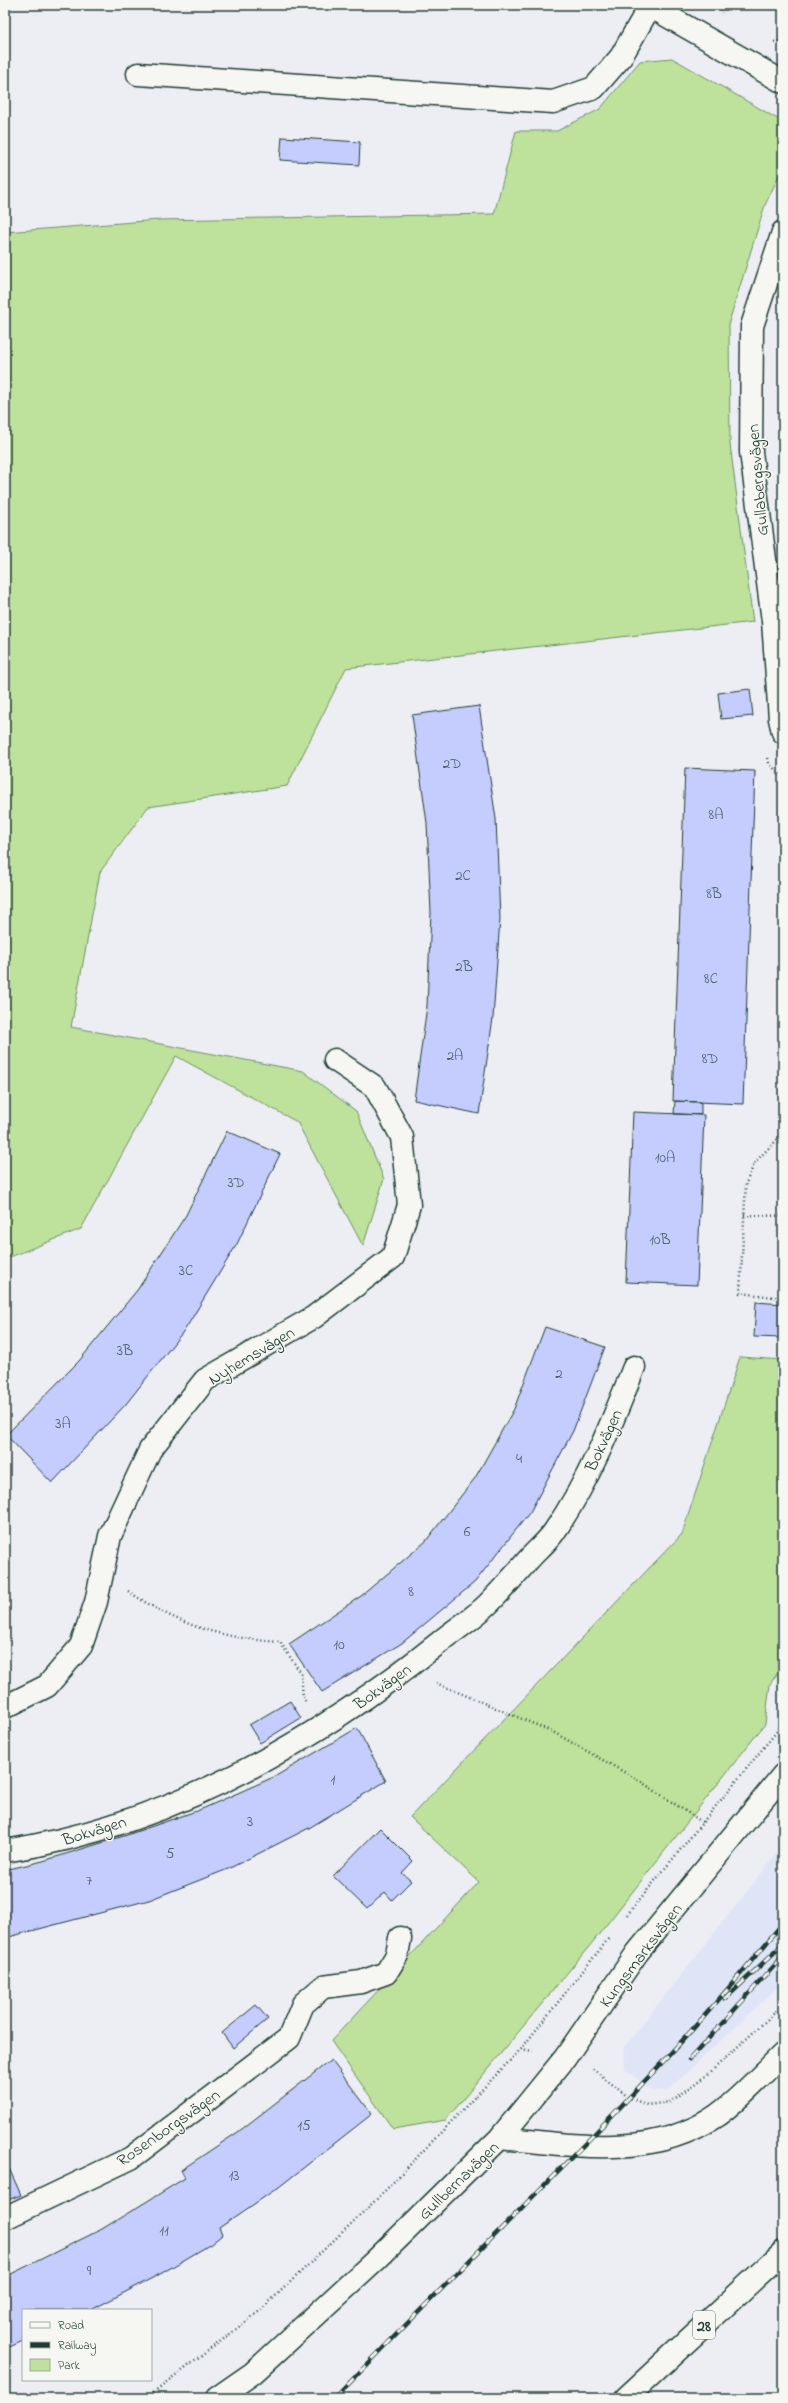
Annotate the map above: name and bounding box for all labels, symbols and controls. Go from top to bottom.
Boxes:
street label: Gullabergsvägen [741,423,778,537]
house number: 2D [443,753,461,775]
house number: 8A [709,804,723,826]
house number: 2C [455,865,471,887]
house number: 8B [706,883,722,905]
house number: 2B [455,956,473,978]
house number: 8C [704,968,718,990]
house number: 2A [447,1045,463,1067]
house number: 8D [702,1048,718,1070]
house number: 10A [655,1147,675,1169]
house number: 3D [227,1172,245,1194]
house number: 10B [649,1229,671,1251]
house number: 3C [179,1260,193,1282]
street label: Nyhemsvägen [204,1321,301,1394]
house number: 3B [117,1340,133,1362]
house number: 2 [555,1363,563,1385]
street label: Bokvägen [579,1405,631,1478]
house number: 3A [55,1413,71,1435]
house number: 4 [516,1448,522,1470]
house number: 6 [464,1521,471,1543]
house number: 8 [408,1581,414,1603]
house number: 10 [333,1634,345,1656]
street label: Bokvägen [348,1658,418,1719]
house number: 1 [331,1769,336,1791]
street label: Bokvägen [58,1810,130,1855]
house number: 3 [247,1811,253,1833]
house number: 5 [166,1843,175,1865]
house number: 7 [86,1870,92,1892]
street label: Kungsmarksvägen [594,1898,690,2015]
street label: Rosenborgsvägen [112,2083,227,2175]
house number: 15 [297,2115,311,2137]
street label: Gullbernavägen [413,2136,507,2228]
house number: 13 [229,2165,239,2187]
house number: 11 [159,2220,169,2242]
house number: 9 [87,2260,92,2282]
legend [22,2309,152,2381]
road number: 28 [693,2311,715,2339]
text: Road [58,2317,84,2335]
text: Railway [58,2337,97,2356]
text: Park [58,2357,80,2375]

